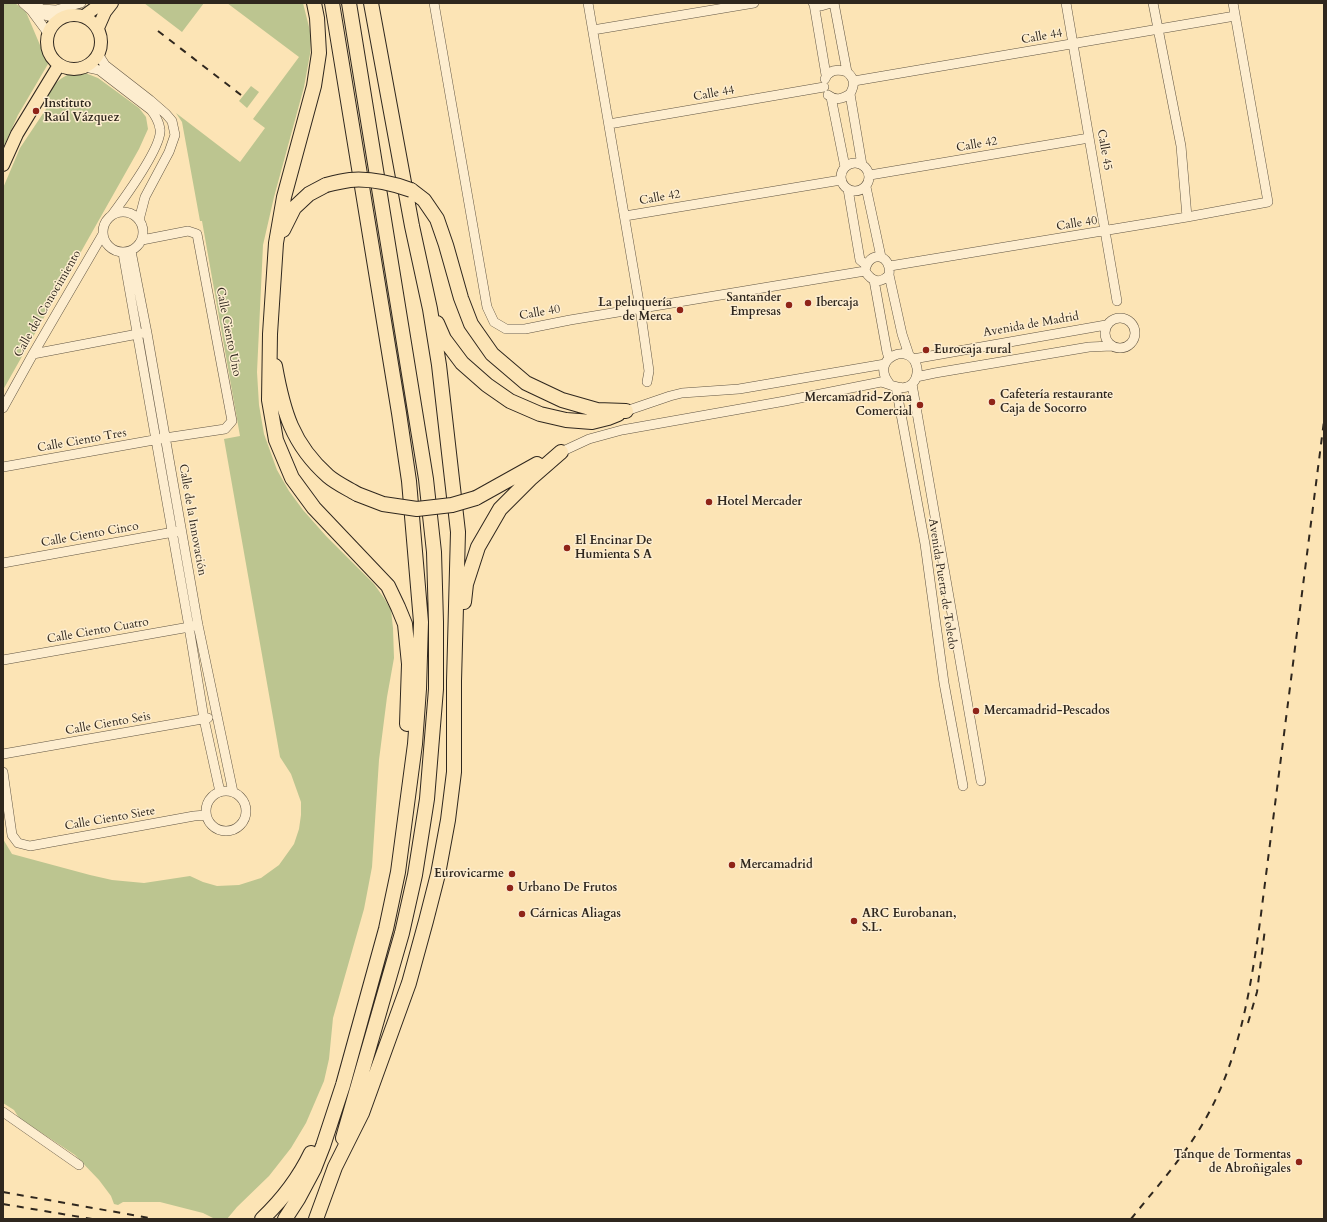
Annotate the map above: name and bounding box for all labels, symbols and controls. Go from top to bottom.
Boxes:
street label: Calle 44 [1020,26,1064,48]
street label: Calle 44 [692,83,736,105]
place label: Instituto Raúl Vázquez [44,97,119,125]
marker: Instituto Raúl Vázquez [31,106,41,116]
street label: Calle 45 [1093,128,1115,172]
street label: Calle 42 [955,134,999,156]
street label: Calle 42 [638,187,682,209]
street label: Calle 40 [1055,214,1099,234]
street label: Calle del Conocimiento [11,248,85,360]
street label: Calle Ciento Uno [212,286,244,378]
place label: Santander Empresas [726,291,781,319]
place label: La peluquería de Merca [598,296,672,324]
place label: Ibercaja [816,296,859,310]
marker: Ibercaja [803,298,813,308]
marker: Santander Empresas [784,300,794,310]
street label: Calle 40 [518,302,562,324]
marker: La peluquería de Merca [675,305,685,315]
street label: Avenida de Madrid [982,309,1080,341]
place label: Eurocaja rural [934,343,1011,357]
marker: Eurocaja rural [921,345,931,355]
place label: Cafetería restaurante Caja de Socorro [1000,388,1113,416]
place label: Mercamadrid-Zona Comercial [804,391,912,419]
marker: Cafetería restaurante Caja de Socorro [987,397,997,407]
marker: Mercamadrid-Zona Comercial [915,400,925,410]
street label: Calle Ciento Tres [36,426,128,456]
street label: Calle de la Innovación [175,463,209,577]
place label: Hotel Mercader [717,495,802,509]
marker: Hotel Mercader [704,497,714,507]
street label: Avenida Puerta de Toledo [925,517,959,651]
street label: Calle Ciento Cinco [40,519,140,551]
place label: El Encinar De Humienta S A [575,534,652,562]
marker: El Encinar De Humienta S A [562,543,572,553]
street label: Calle Ciento Cuatro [46,615,150,647]
place label: Mercamadrid-Pescados [984,704,1110,718]
marker: Mercamadrid-Pescados [971,706,981,716]
street label: Calle Ciento Seis [64,709,152,739]
street label: Calle Ciento Siete [64,804,156,834]
place label: Mercamadrid [740,858,813,872]
marker: Mercamadrid [727,860,737,870]
place label: Eurovicarme [434,867,504,881]
marker: Eurovicarme [507,869,517,879]
place label: Urbano De Frutos [518,881,617,895]
marker: Urbano De Frutos [505,883,515,893]
place label: Cárnicas Aliagas [530,907,621,921]
place label: ARC Eurobanan, S.L. [862,907,957,935]
marker: Cárnicas Aliagas [517,909,527,919]
marker: ARC Eurobanan, S.L. [849,916,859,926]
place label: Tanque de Tormentas de Abroñigales [1174,1148,1291,1176]
marker: Tanque de Tormentas de Abroñigales [1294,1157,1304,1167]

